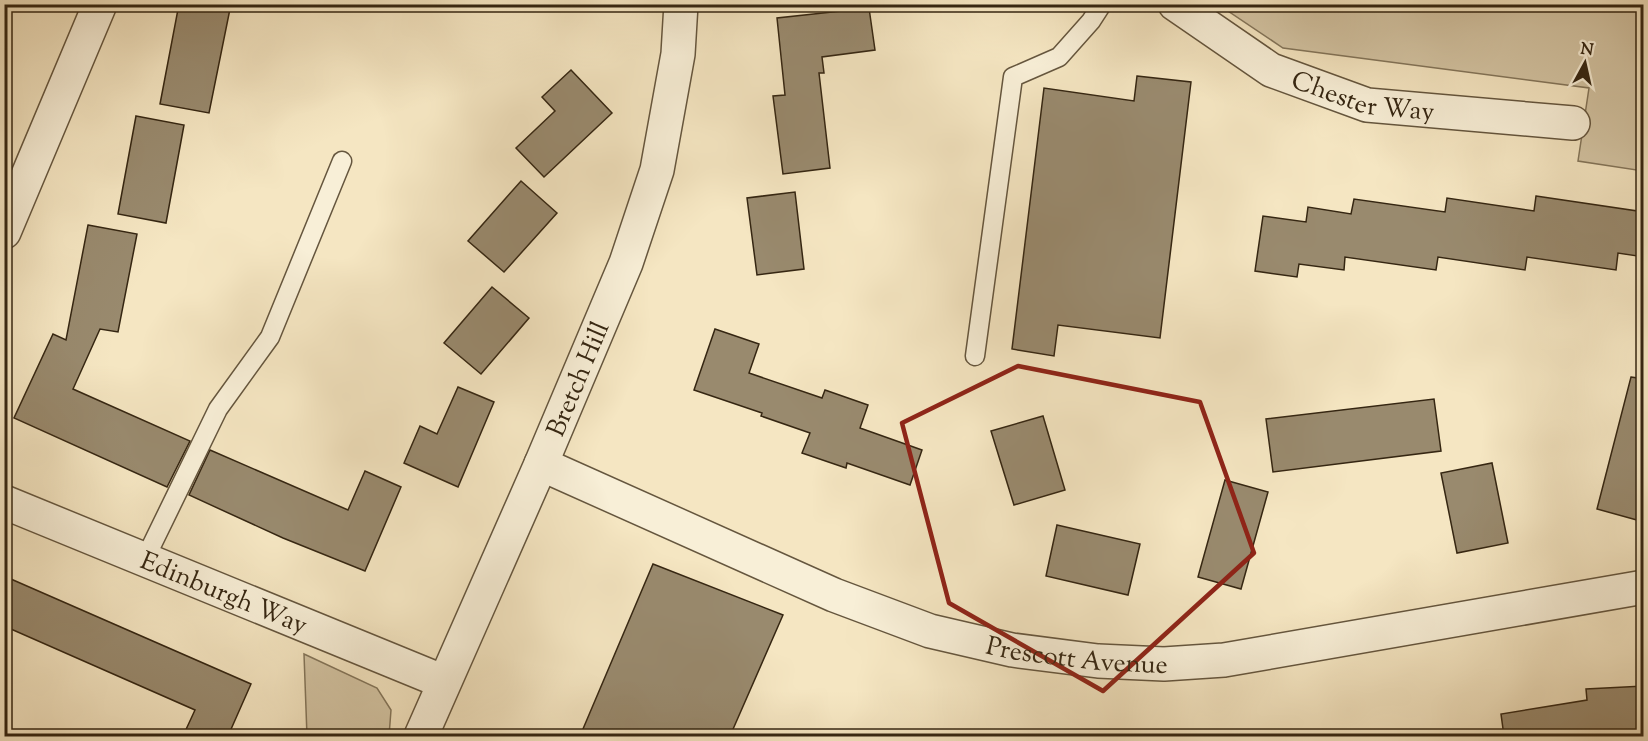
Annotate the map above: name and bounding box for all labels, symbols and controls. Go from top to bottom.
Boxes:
north arrow [1555,33,1615,93]
text: N [1579,38,1595,63]
street label: Chester Way [1286,63,1436,132]
street label: Bretch Hill [539,316,620,443]
street label: Edinburgh Way [134,544,312,645]
street label: Prescott Avenue [982,629,1169,685]

